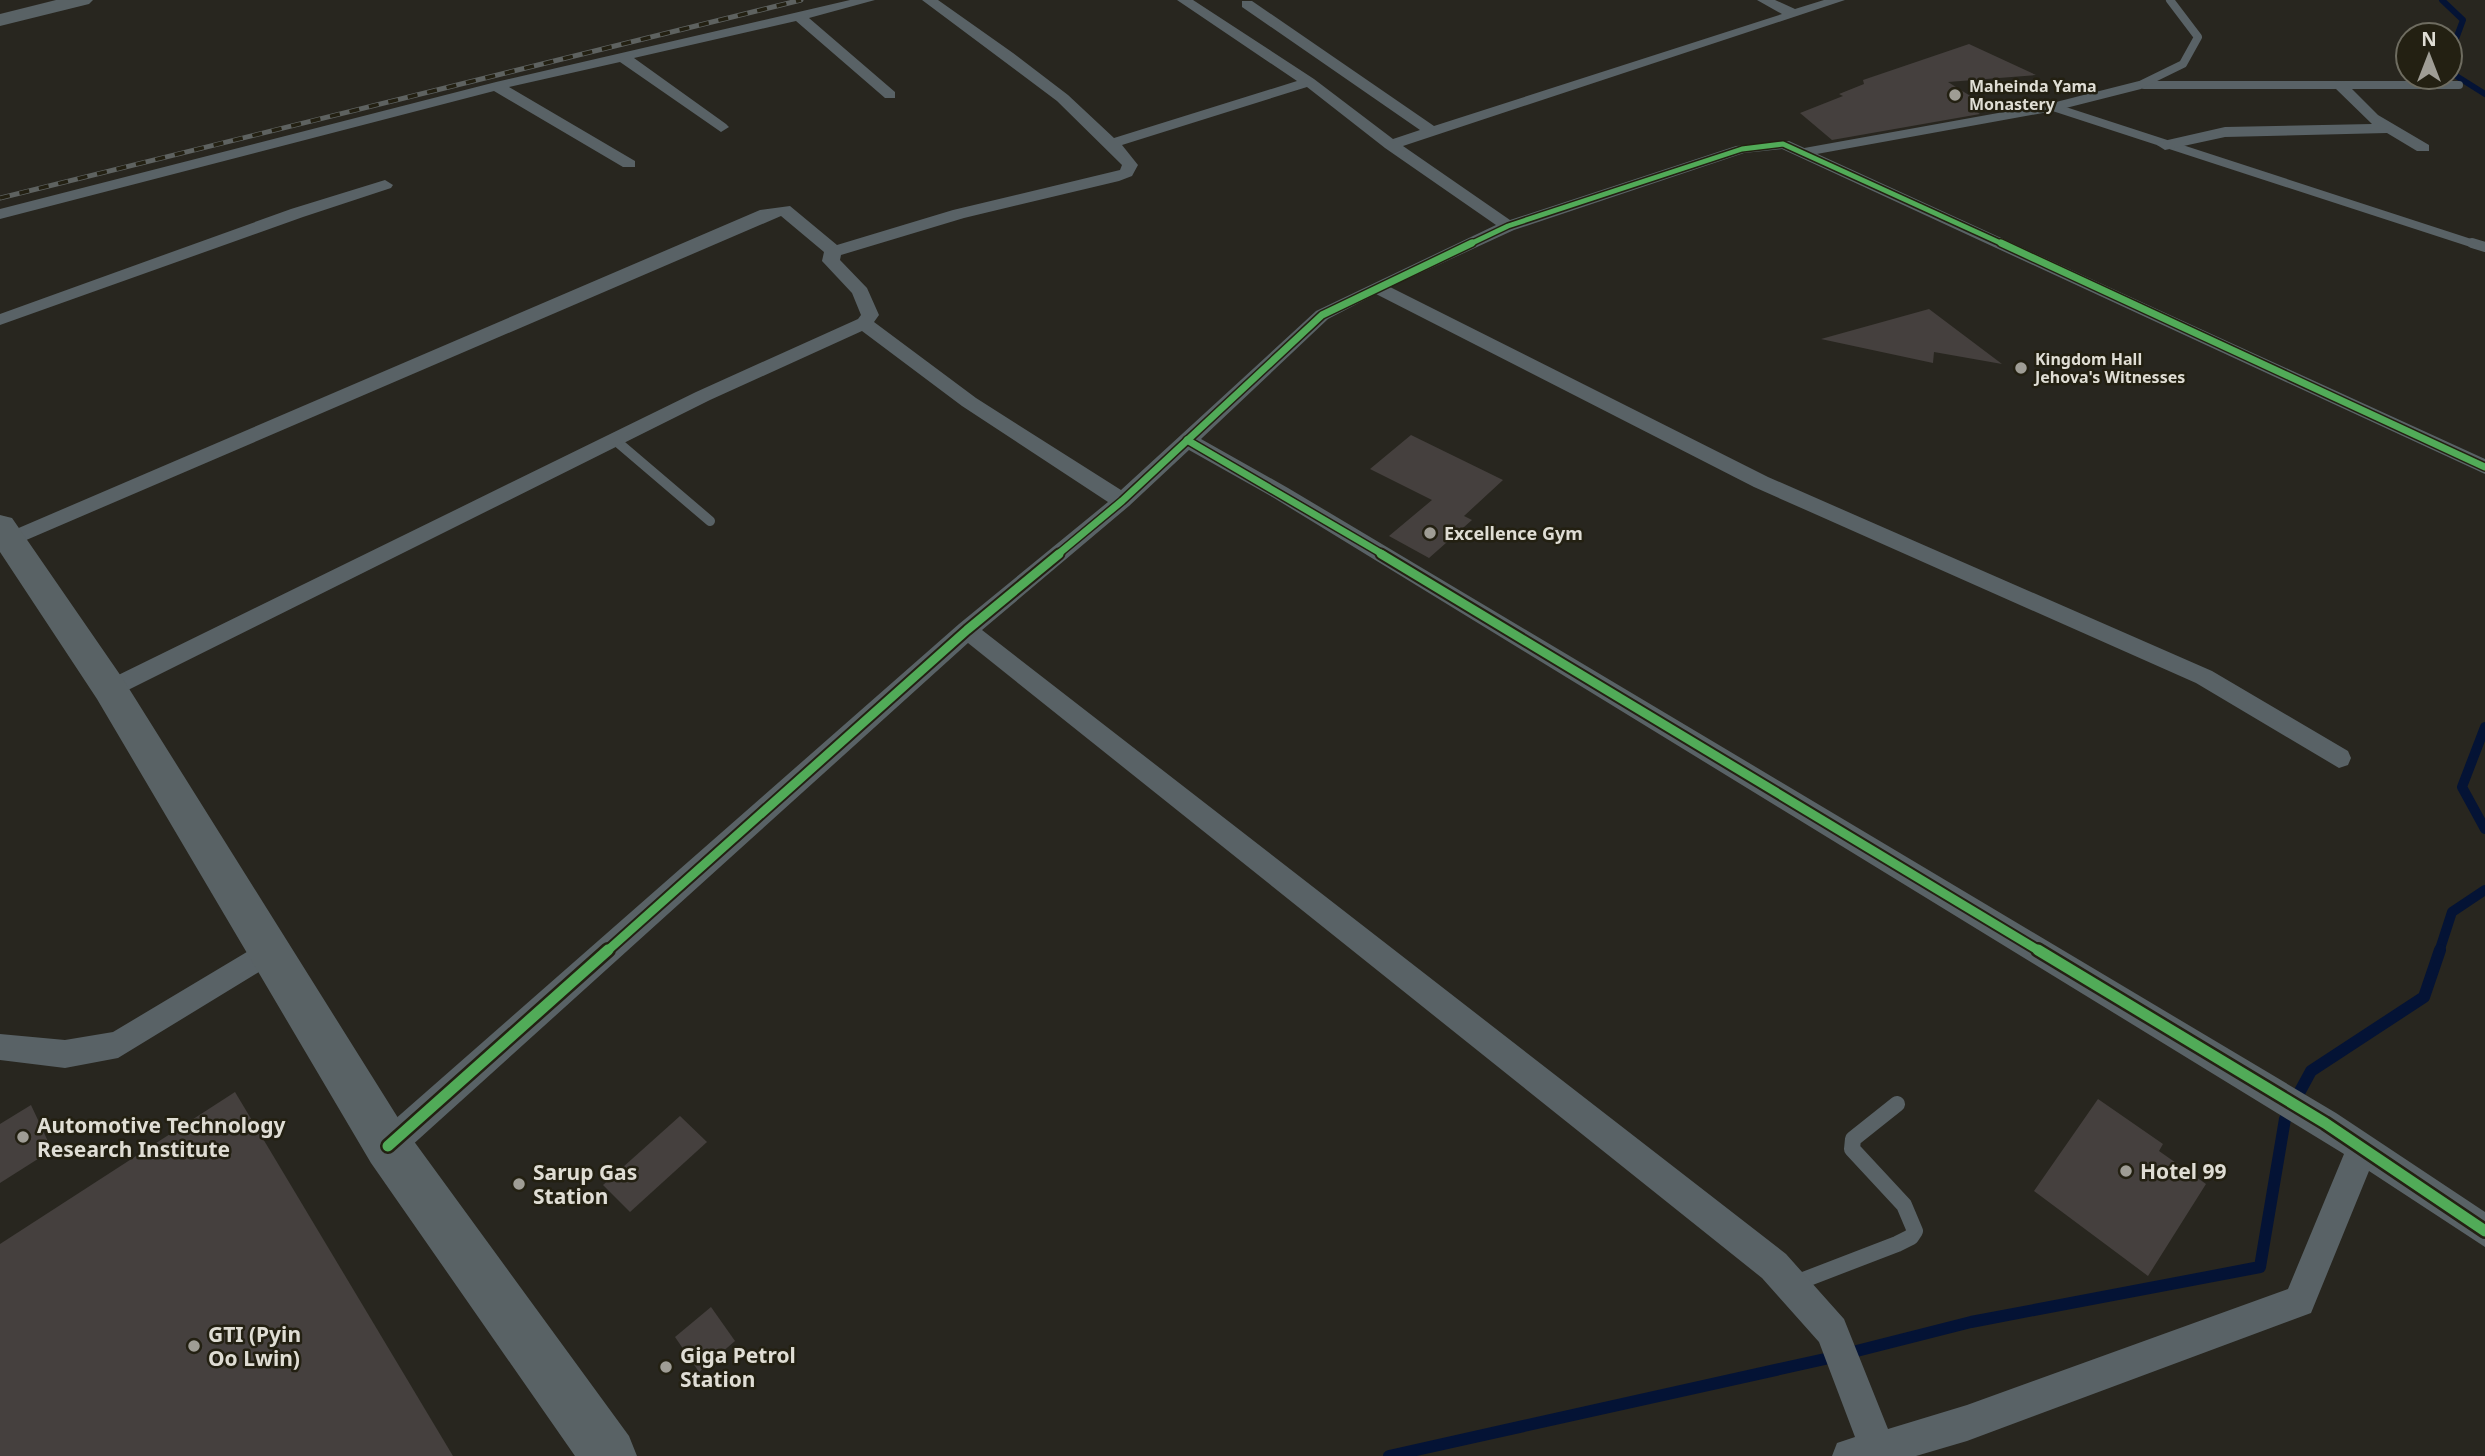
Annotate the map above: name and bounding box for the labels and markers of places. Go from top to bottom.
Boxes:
place label: Maheinda Yama Monastery [1969,75,2097,115]
marker: Maheinda Yama Monastery [1947,87,1963,103]
place label: Kingdom Hall Jehova's Witnesses [2033,348,2185,388]
marker: Kingdom Hall Jehova's Witnesses [2013,360,2029,376]
place label: Excellence Gym [1444,521,1583,545]
marker: Excellence Gym [1422,525,1438,541]
place label: Automotive Technology Research Institute [37,1111,286,1163]
marker: Automotive Technology Research Institute [15,1129,31,1145]
place label: Hotel 99 [2140,1157,2227,1185]
place label: Sarup Gas Station [533,1158,637,1210]
marker: Hotel 99 [2118,1163,2134,1179]
marker: Sarup Gas Station [511,1176,527,1192]
place label: GTI (Pyin Oo Lwin) [208,1320,301,1372]
marker: GTI (Pyin Oo Lwin) [186,1338,202,1354]
place label: Giga Petrol Station [680,1341,796,1393]
marker: Giga Petrol Station [658,1359,674,1375]

